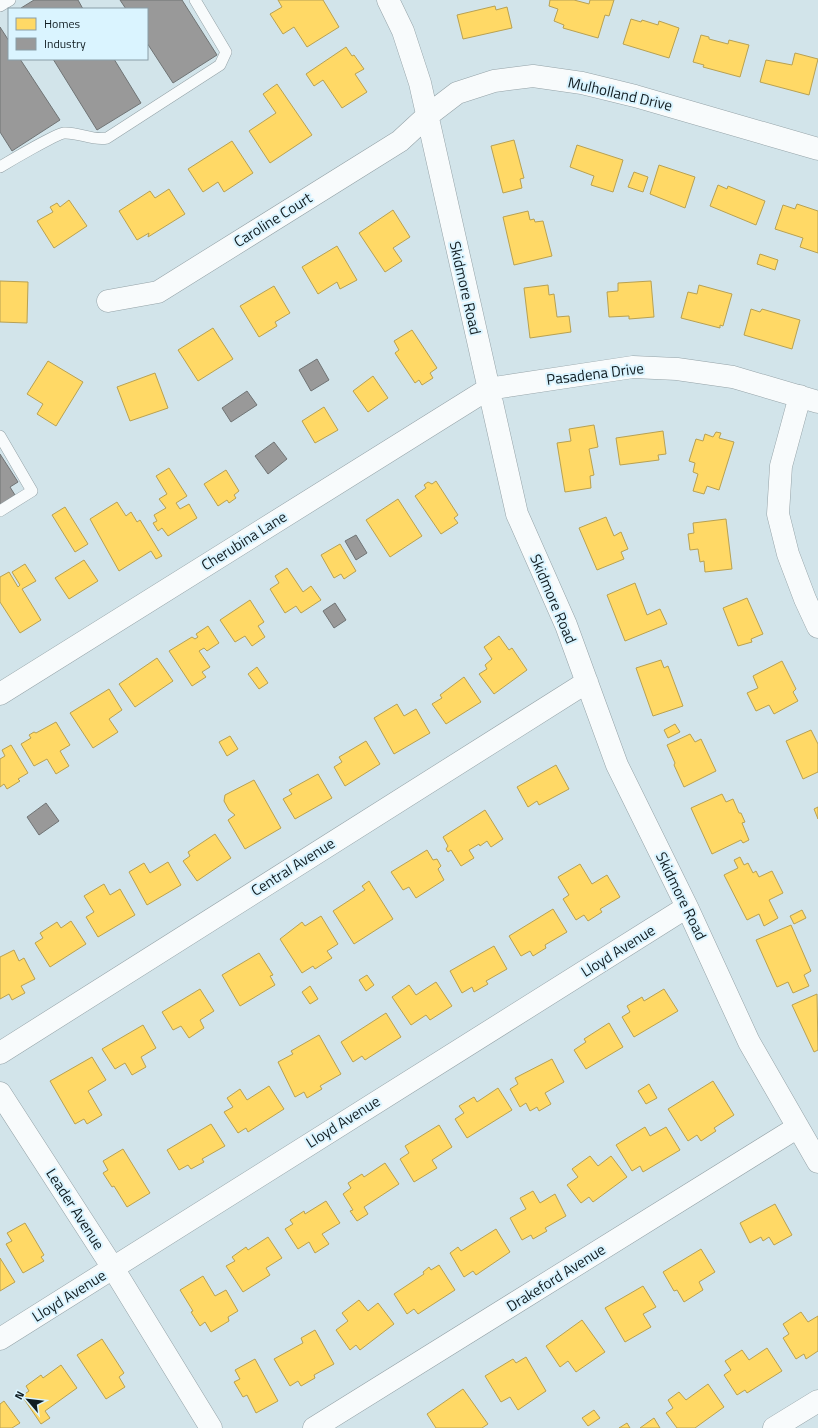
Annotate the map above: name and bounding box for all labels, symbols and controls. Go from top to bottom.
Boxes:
legend [8,8,148,60]
text: Homes [44,14,80,33]
text: Industry [44,34,86,53]
street label: Mulholland Drive [566,70,675,117]
street label: Caroline Court [229,186,317,253]
street label: Skidmore Road [444,239,487,337]
street label: Pasadena Drive [545,356,645,391]
street label: Cherubina Lane [196,505,291,576]
street label: Skidmore Road [524,550,583,647]
street label: Central Avenue [246,832,339,902]
street label: Skidmore Road [650,848,713,944]
street label: Lloyd Avenue [576,919,659,983]
street label: Lloyd Avenue [301,1090,384,1154]
street label: Leader Avenue [40,1163,110,1254]
street label: Drakeford Avenue [502,1238,610,1317]
street label: Lloyd Avenue [27,1264,110,1328]
north arrow [8,1380,48,1420]
text: N [10,1388,28,1402]

